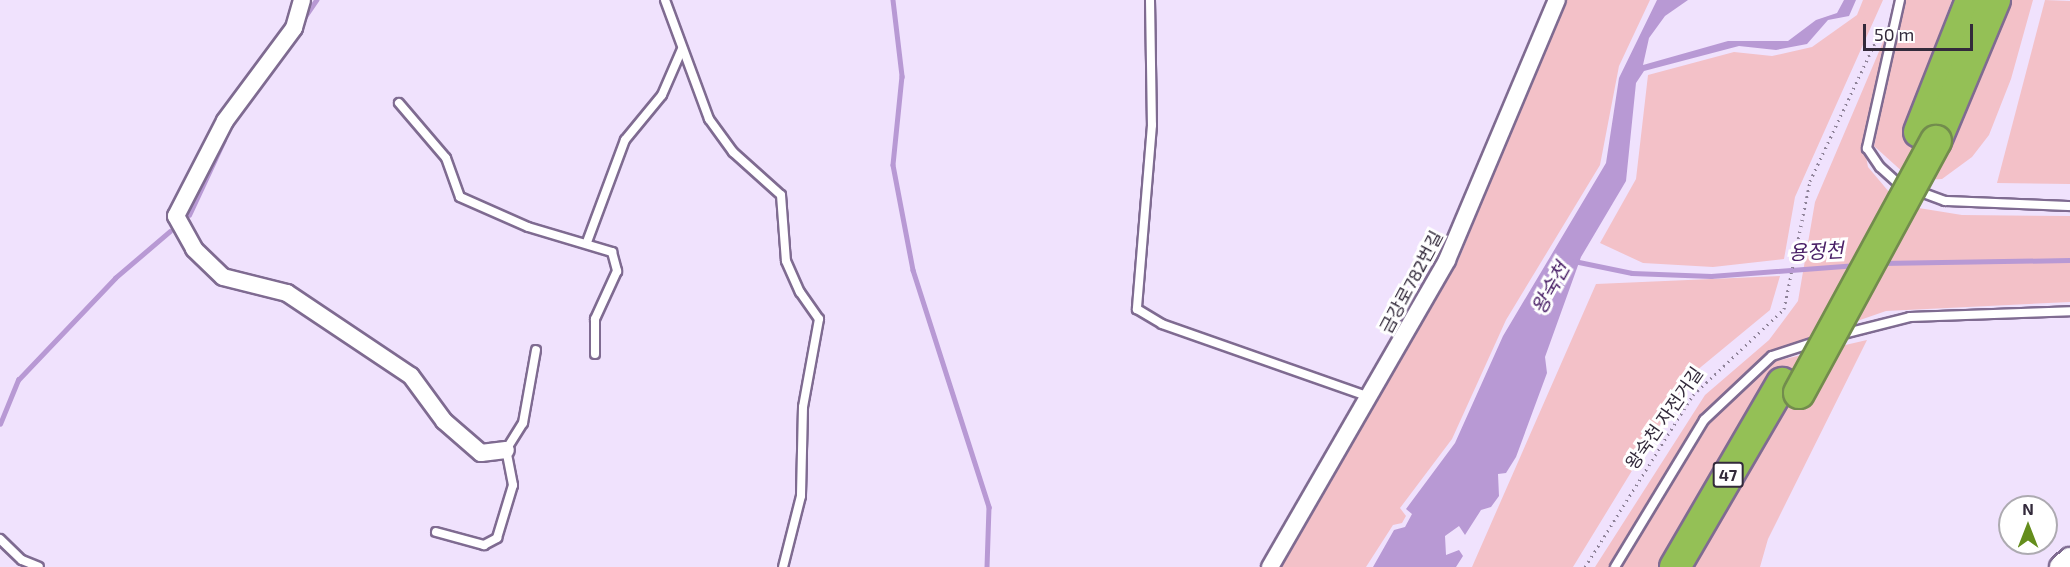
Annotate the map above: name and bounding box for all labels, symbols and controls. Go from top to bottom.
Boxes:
scale bar [1866,12,1976,50]
text: 50 m [1874,23,1914,45]
street label: 금강로782번길 [1375,227,1447,337]
water label: 용정천 [1788,238,1844,264]
water label: 왕숙천 [1526,258,1574,318]
street label: 왕숙천 자전거길 [1621,363,1707,473]
road number: 47 [1712,462,1744,488]
north arrow [1998,495,2058,555]
text: N [2022,499,2034,518]

